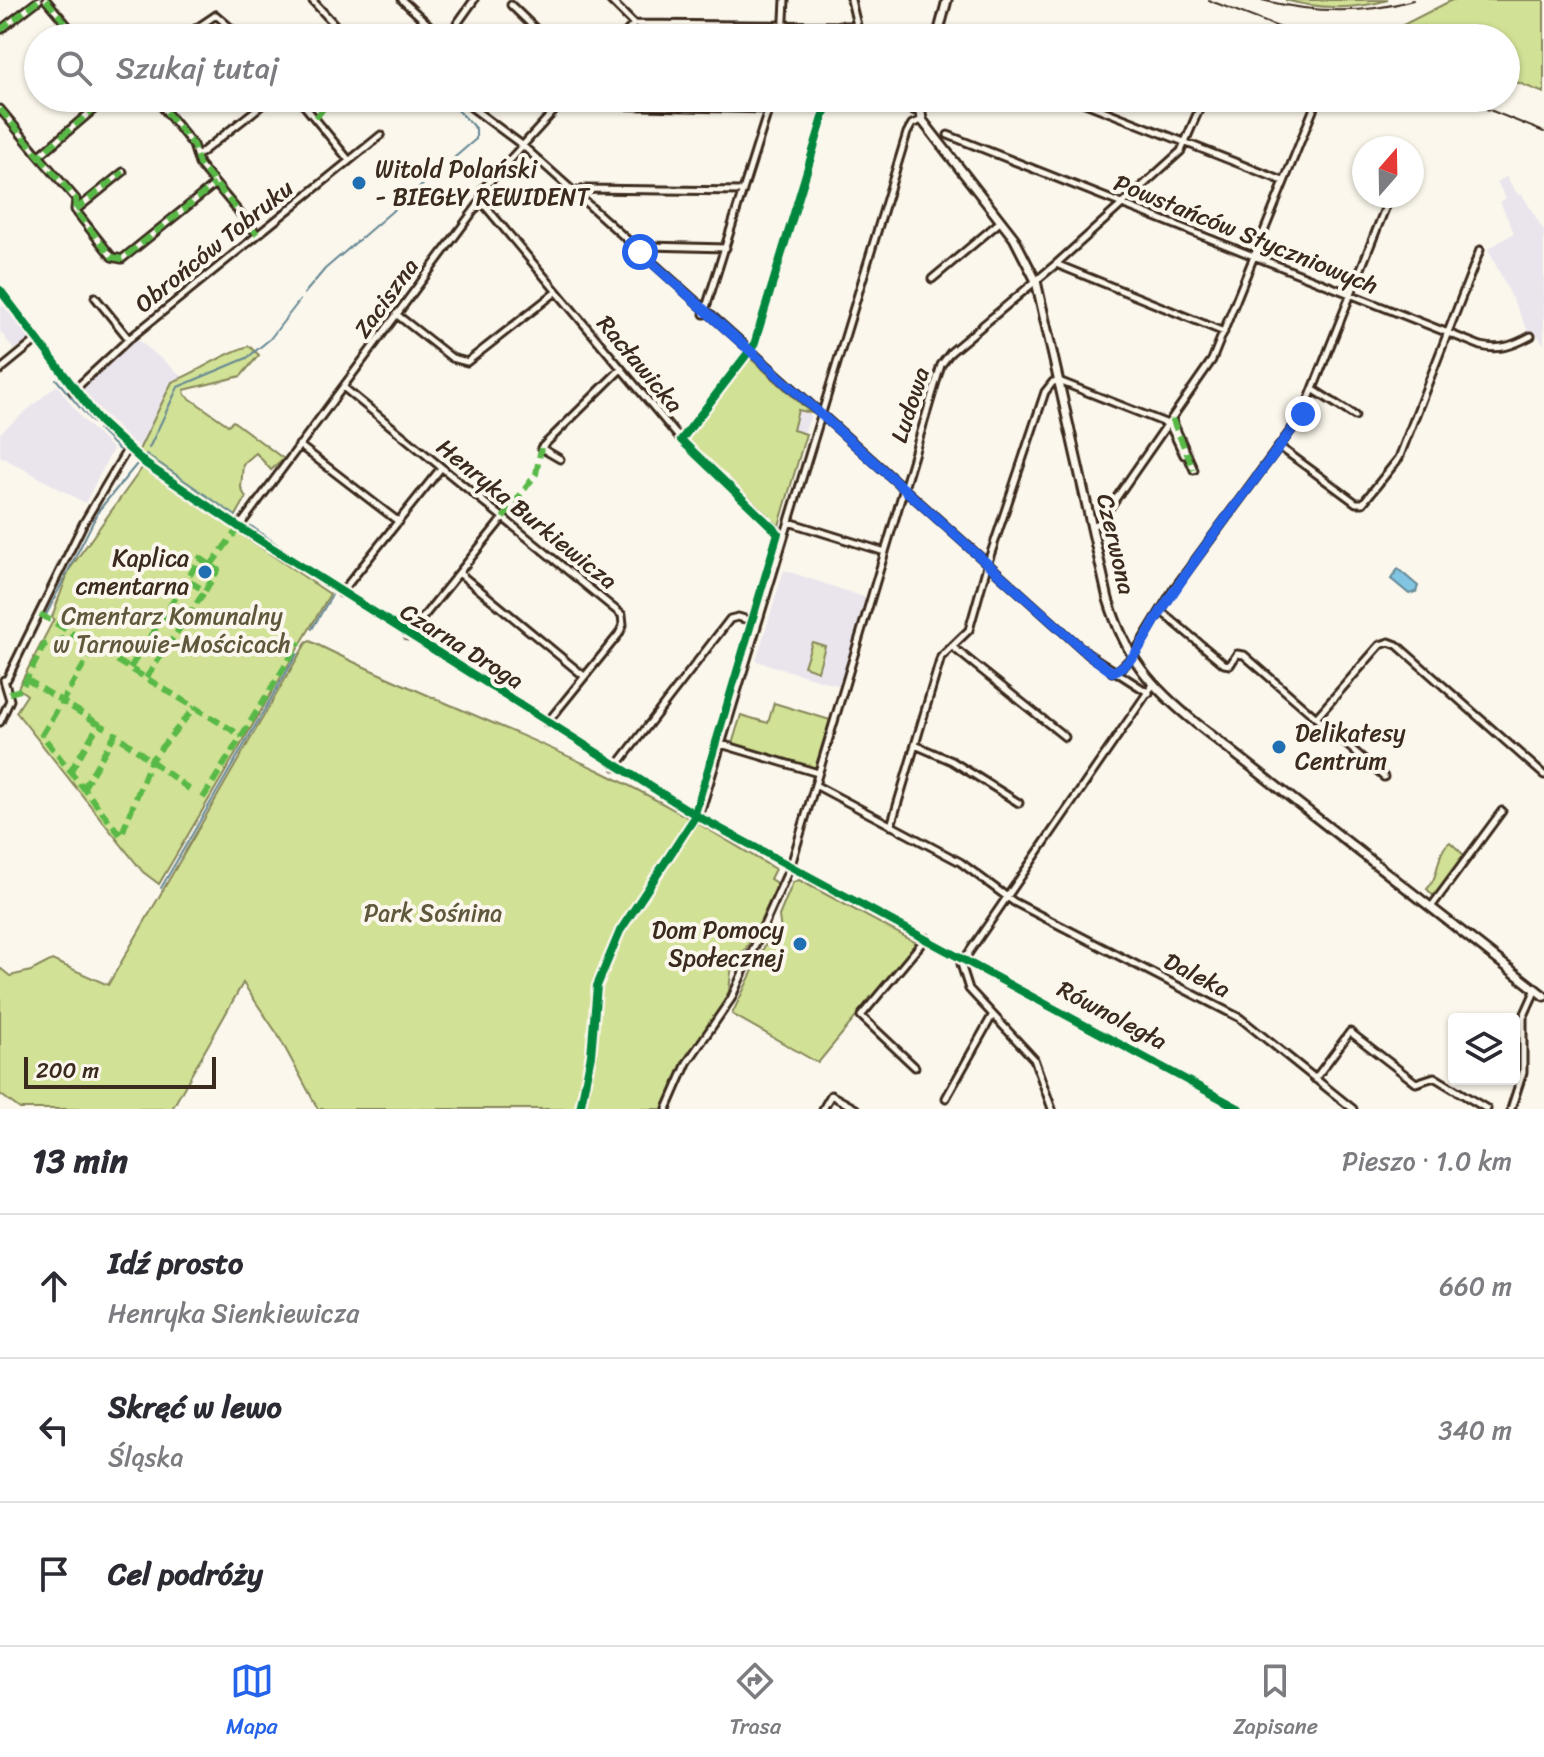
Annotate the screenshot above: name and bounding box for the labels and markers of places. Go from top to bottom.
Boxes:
place label: Witold Polański - BIEGŁY REWIDENT [375,148,590,218]
marker: Witold Polański - BIEGŁY REWIDENT [350,174,368,192]
place label: Kaplica cmentarna [76,537,189,607]
marker: Kaplica cmentarna [196,563,214,581]
place label: Delikatesy Centrum [1295,712,1406,782]
marker: Delikatesy Centrum [1270,738,1288,756]
place label: Dom Pomocy Społecznej [652,909,785,979]
marker: Dom Pomocy Społecznej [791,935,809,953]

